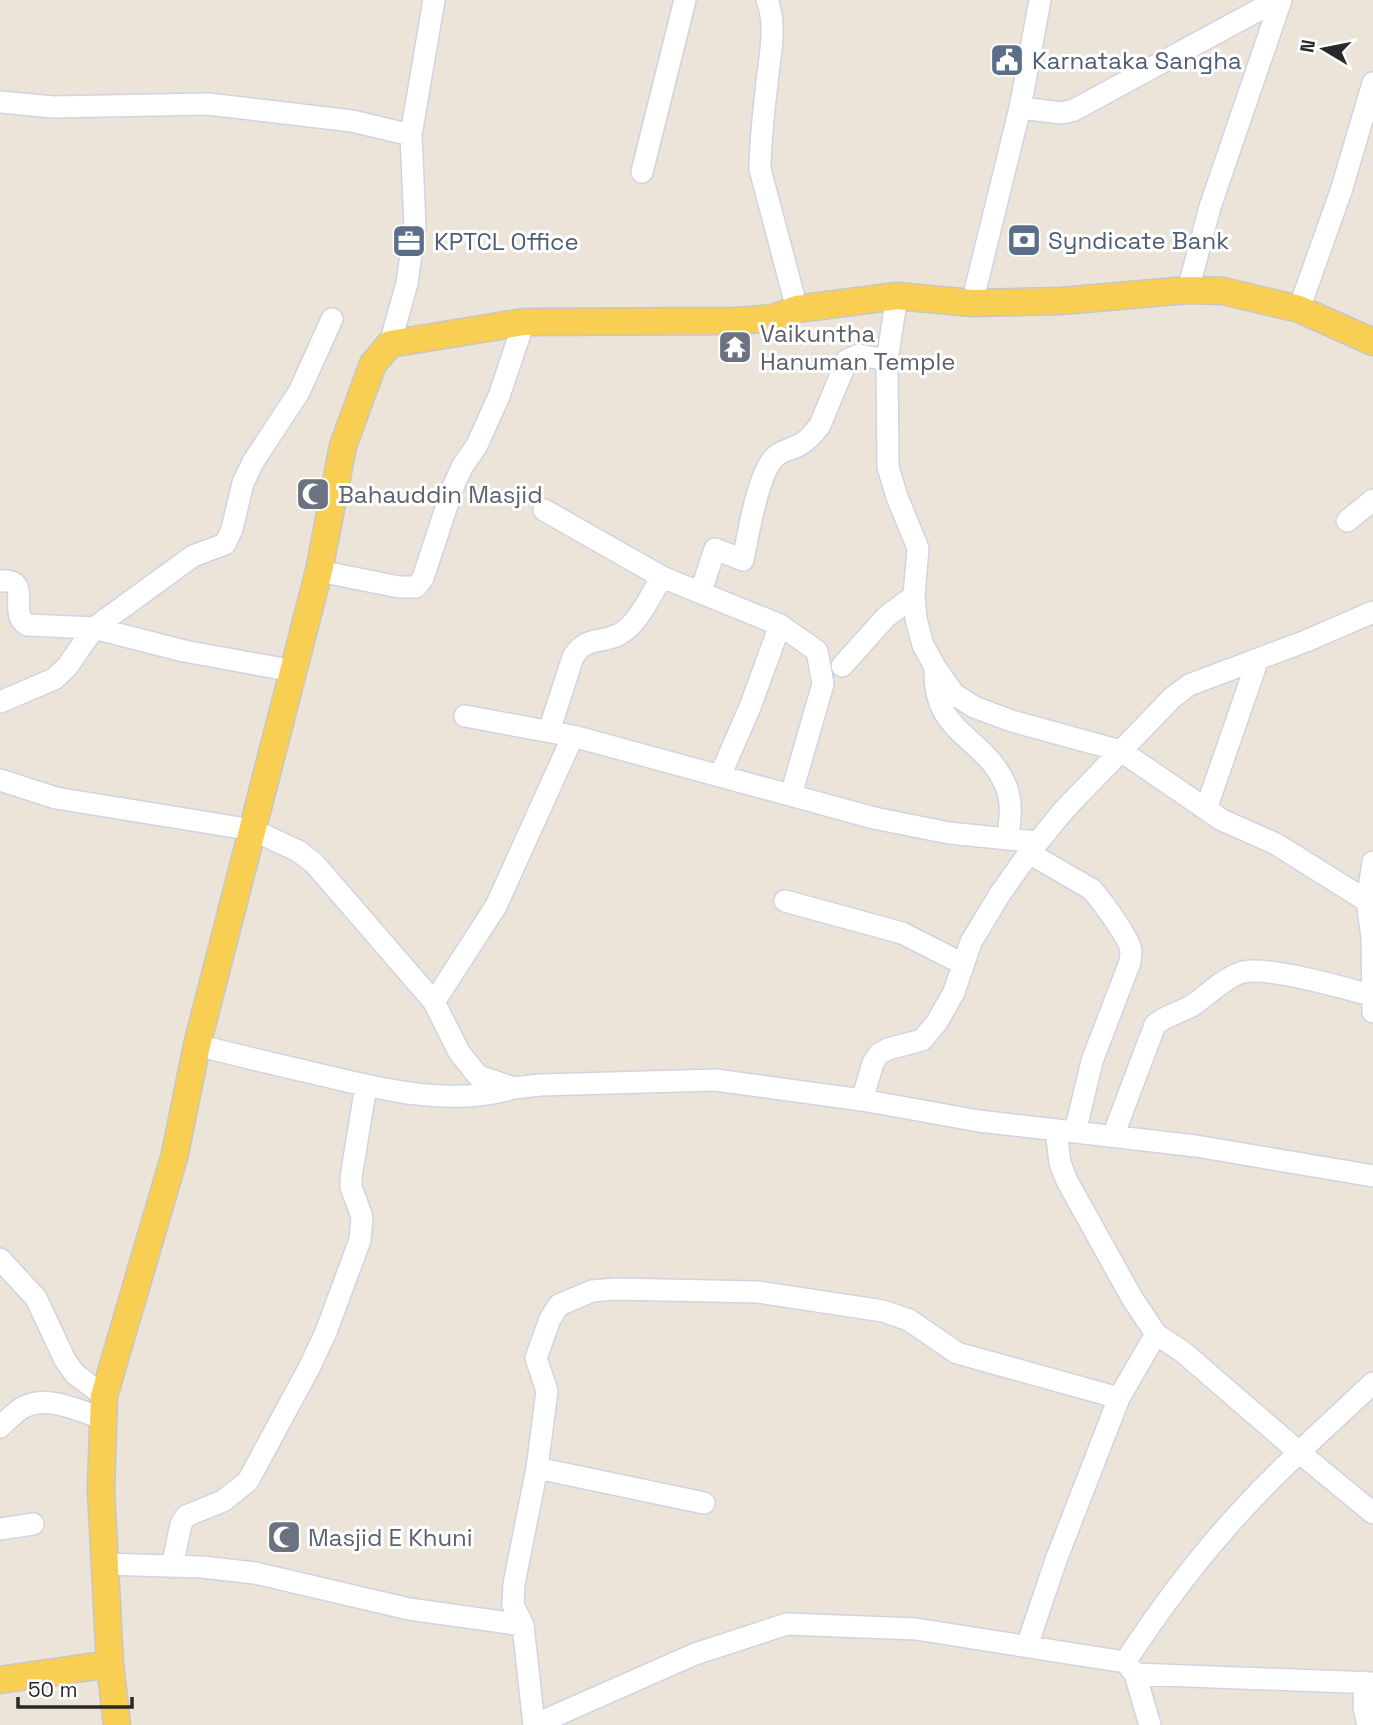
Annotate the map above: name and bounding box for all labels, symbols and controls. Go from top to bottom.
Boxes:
north arrow [1289,14,1359,84]
text: N [1294,38,1321,55]
public building icon: Karnataka Sangha [988,41,1026,79]
place label: Karnataka Sangha [1032,45,1242,76]
bank icon: Syndicate Bank [1005,221,1043,259]
office icon: KPTCL Office [390,222,428,260]
place label: Syndicate Bank [1048,225,1229,256]
place label: KPTCL Office [434,226,579,257]
place label: Vaikuntha Hanuman Temple [760,318,956,377]
temple icon: Vaikuntha Hanuman Temple [716,328,754,366]
mosque icon: Bahauddin Masjid [294,475,332,513]
place label: Bahauddin Masjid [338,479,543,510]
mosque icon: Masjid E Khuni [265,1518,303,1556]
place label: Masjid E Khuni [308,1522,473,1553]
scale bar [18,1666,131,1710]
text: 50 m [28,1676,78,1703]

